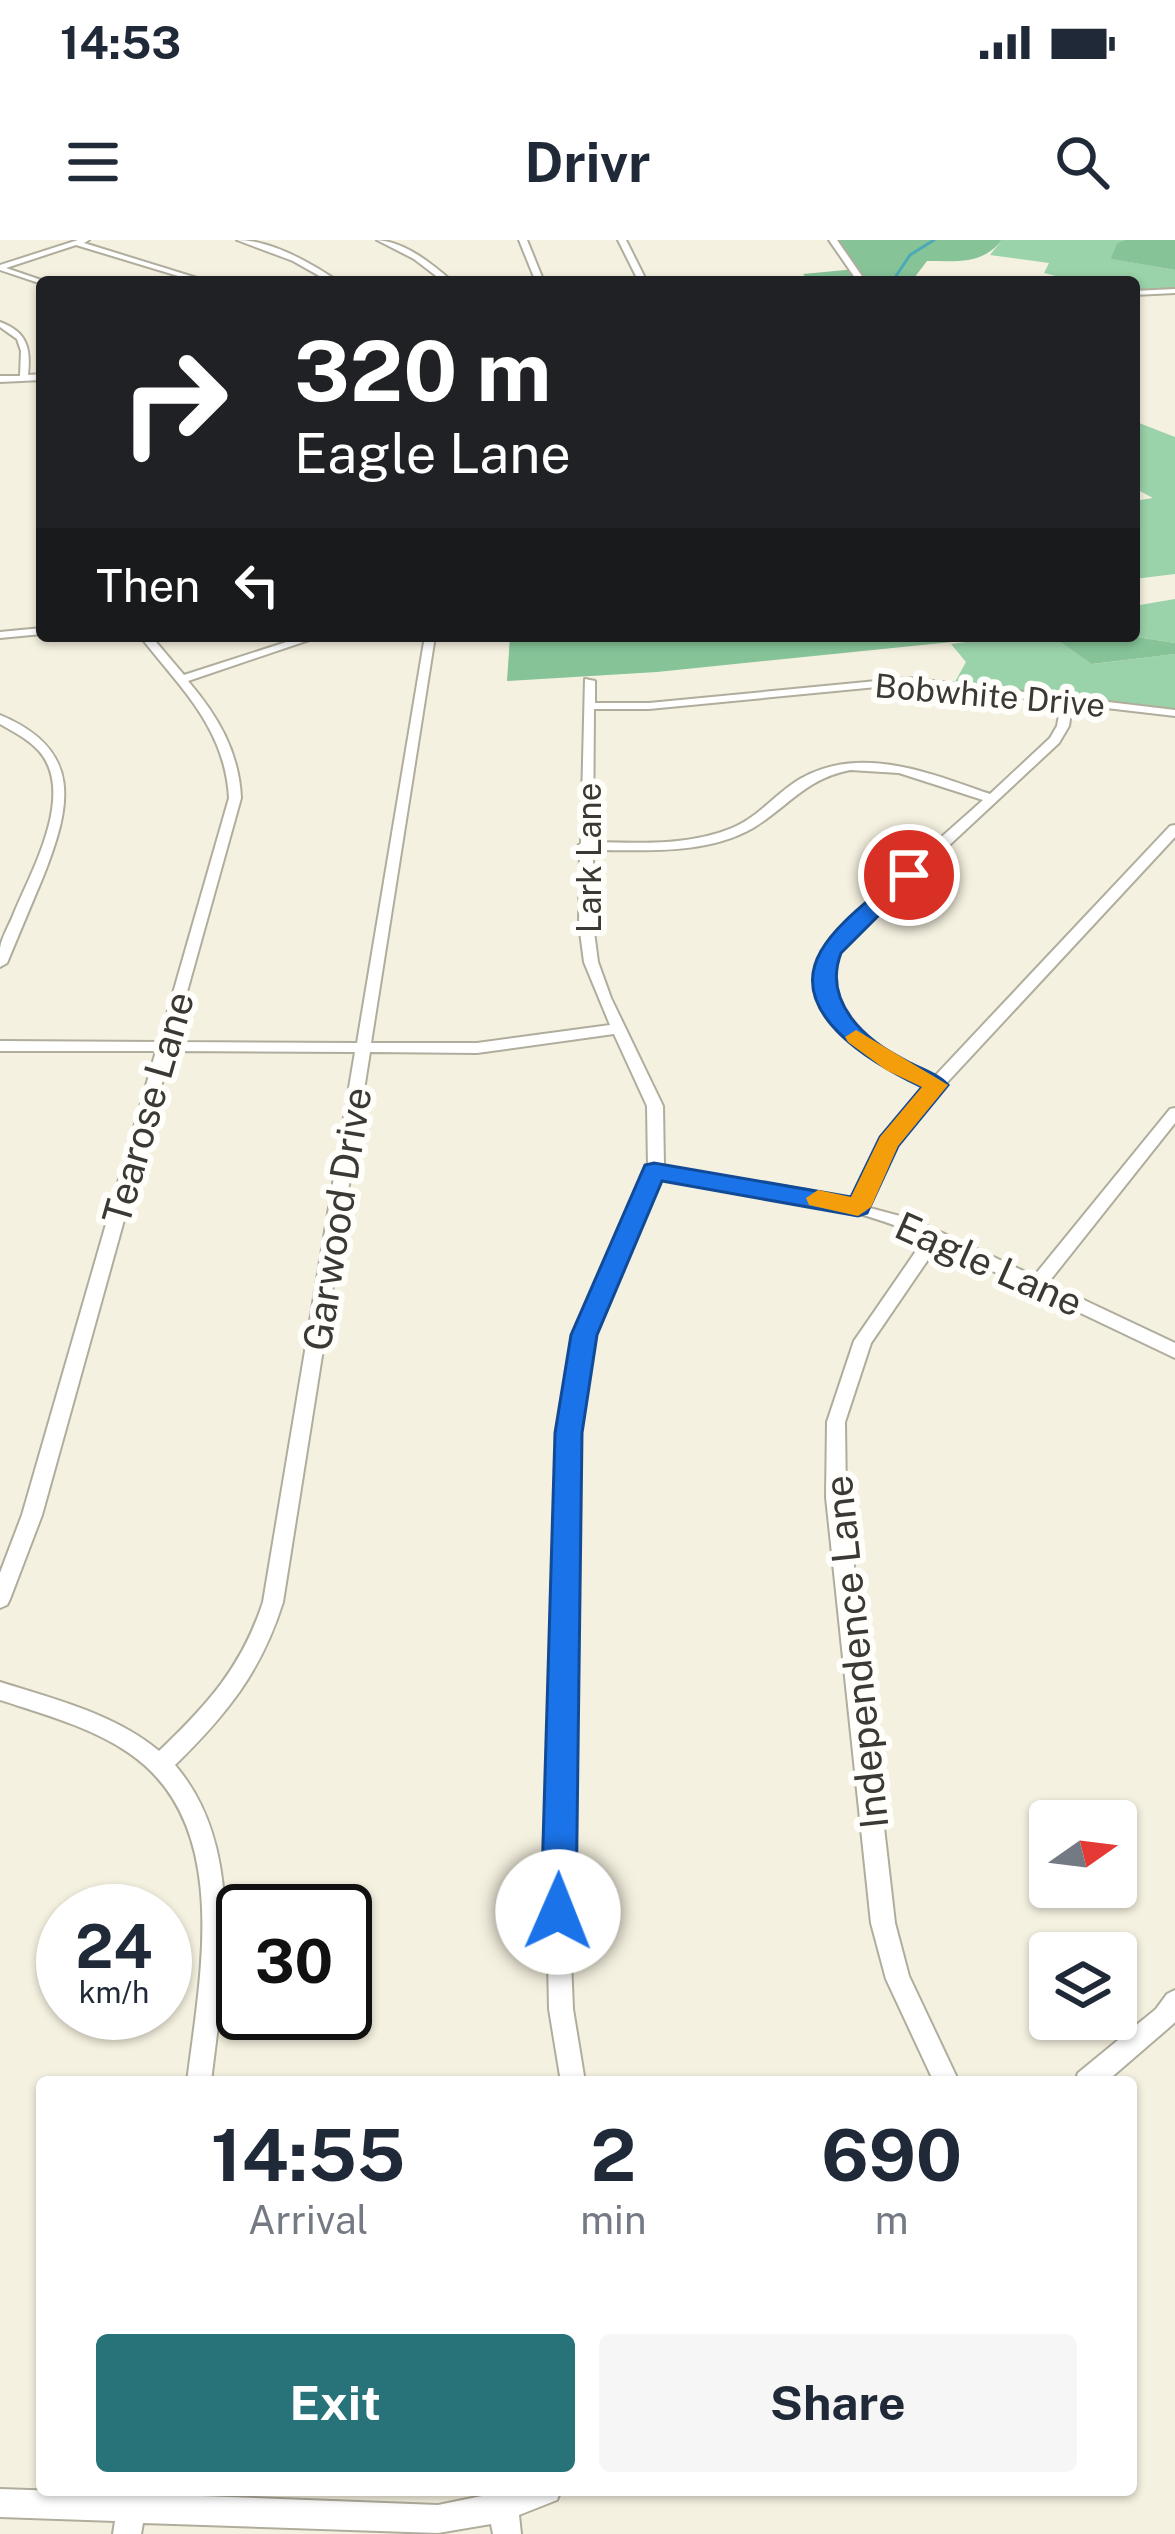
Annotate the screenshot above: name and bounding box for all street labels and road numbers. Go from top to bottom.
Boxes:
street label: Bobwhite Drive [873,666,1107,724]
street label: Lark Lane [570,783,608,933]
street label: Tearose Lane [93,986,203,1230]
street label: Garwood Drive [293,1084,381,1354]
street label: Eagle Lane [888,1202,1090,1326]
street label: Independence Lane [815,1473,897,1831]

